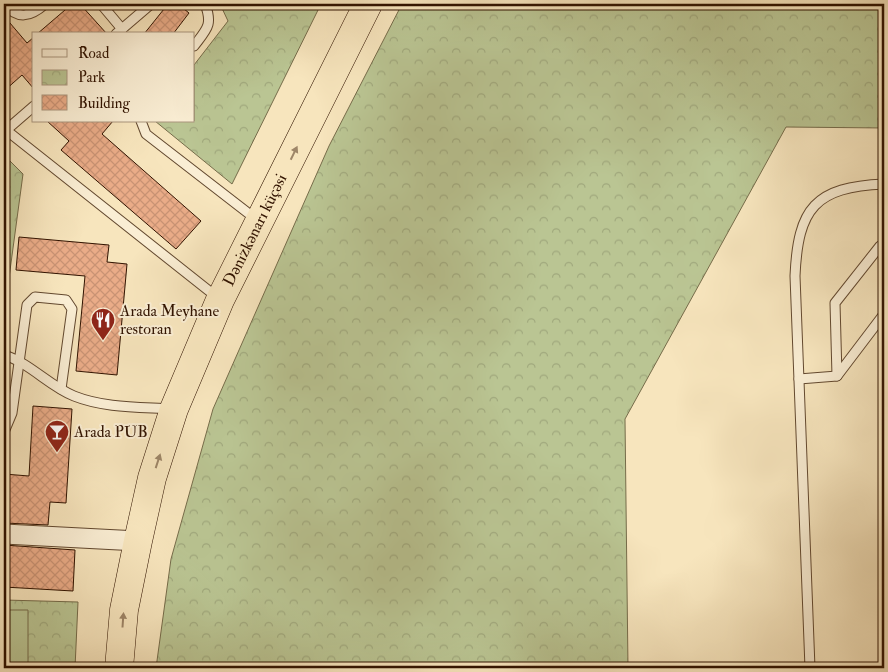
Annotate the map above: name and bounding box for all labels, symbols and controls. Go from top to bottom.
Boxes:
legend [32,32,195,122]
text: Road [78,44,110,63]
text: Park [78,68,105,87]
text: Building [78,94,130,113]
one-way arrow [290,146,298,160]
street label: Dənizkənarı küçəsi [219,171,291,290]
place label: Arada Meyhane restoran [119,301,220,339]
restaurant icon: Arada Meyhane restoran [90,307,116,341]
bar icon: Arada PUB [44,419,70,453]
place label: Arada PUB [73,422,148,442]
one-way arrow [154,453,162,468]
one-way arrow [119,611,127,627]

